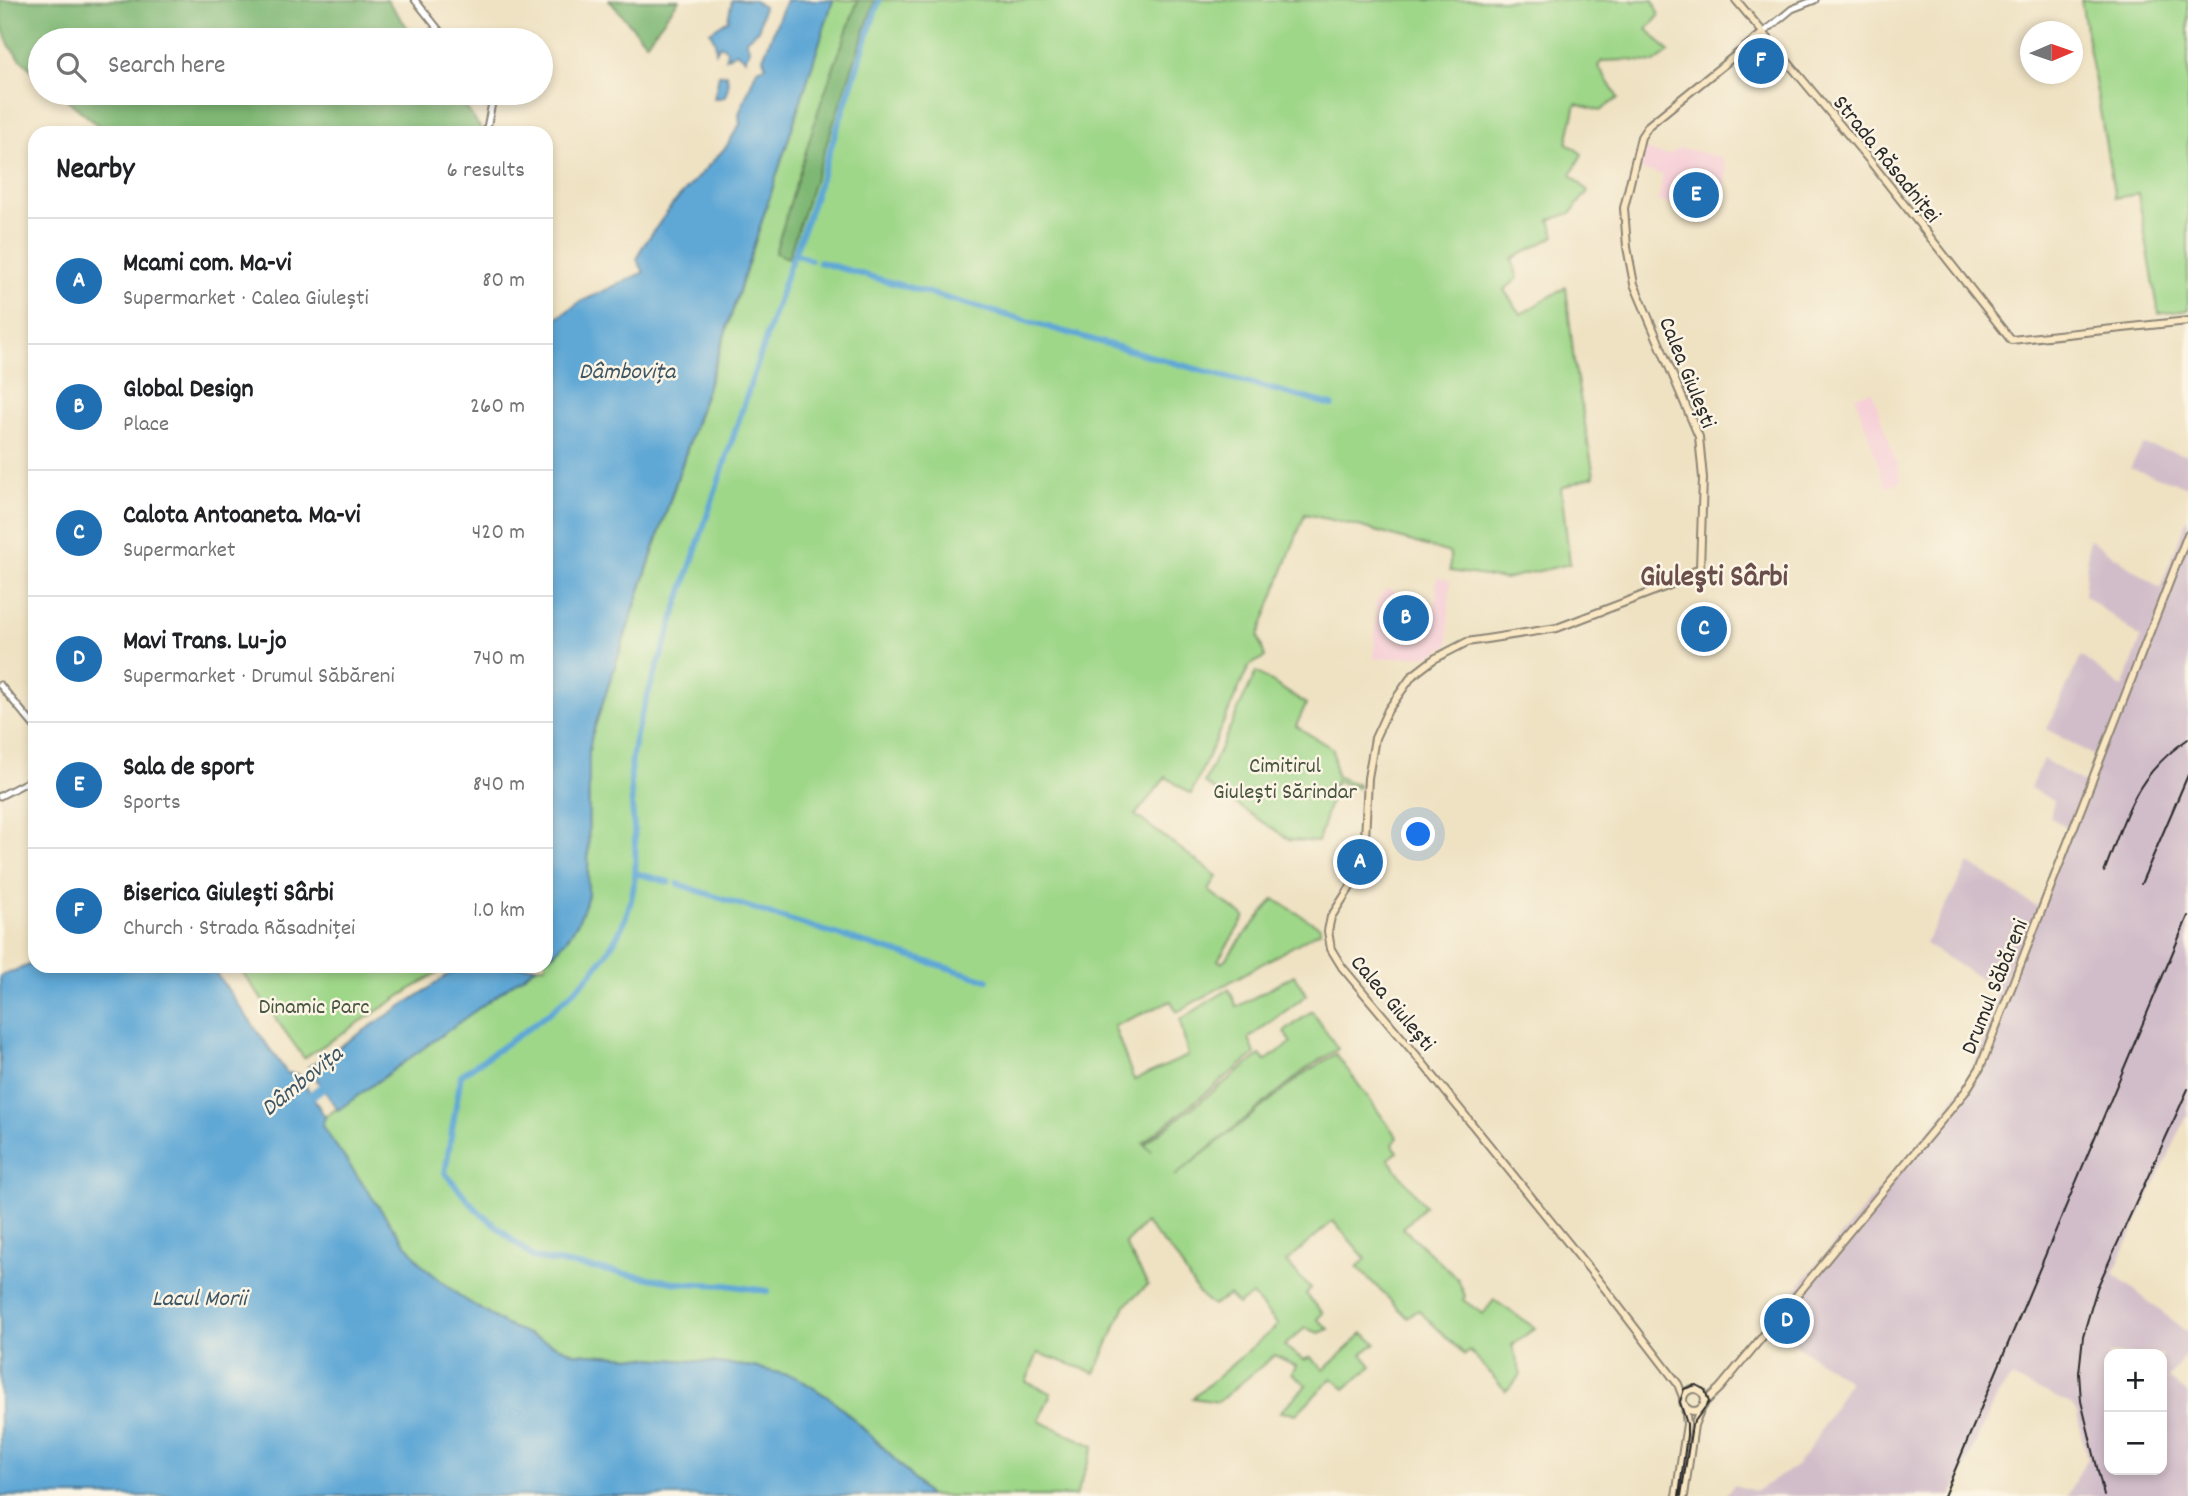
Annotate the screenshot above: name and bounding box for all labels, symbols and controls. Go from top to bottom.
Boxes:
north arrow [2020,21,2083,84]
search box [28,28,553,105]
pin: F [1738,35,1784,87]
icon: search [52,48,90,86]
text: Search here [108,48,226,85]
street label: Strada Răsadniței [1823,89,1947,231]
text: Nearby [56,150,134,193]
text: 6 results [447,155,525,188]
pin: E [1673,169,1719,221]
text: Mcami com. Ma-vi [123,246,292,283]
text: A [73,265,85,298]
text: 80 m [482,265,525,298]
text: Supermarket · Calea Giulești [123,283,369,316]
street label: Calea Giulești [1648,313,1723,434]
water label: Dâmbovița [579,356,677,390]
text: Global Design [123,372,253,409]
text: B [74,391,84,424]
text: 260 m [470,391,525,424]
text: Place [123,409,169,442]
text: Calota Antoaneta. Ma-vi [123,498,361,535]
text: C [73,517,85,550]
text: 420 m [472,517,525,550]
text: Supermarket [123,535,235,568]
district label: Giuleşti Sârbi [1640,558,1789,601]
pin: B [1383,592,1429,644]
pin: C [1681,603,1727,655]
text: Mavi Trans. Lu-jo [123,624,287,661]
text: D [73,643,85,676]
text: 740 m [473,643,525,676]
text: Supermarket · Drumul Săbăreni [123,661,395,694]
text: Sala de sport [123,750,254,787]
park label: Cimitirul Giulești Sărindar [1213,751,1358,810]
text: E [74,769,84,802]
text: 840 m [473,769,525,802]
text: Sports [123,787,181,820]
your location [1401,817,1435,851]
pin: A [1337,836,1383,888]
text: Biserica Giulești Sârbi [123,876,334,913]
text: F [74,895,84,928]
text: 1.0 km [473,895,525,928]
text: Church · Strada Răsadniței [123,913,355,946]
street label: Drumul Săbăreni [1954,915,2038,1060]
street label: Calea Giulești [1341,949,1442,1060]
park label: Dinamic Parc [258,992,370,1025]
water label: Dâmbovița [255,1038,352,1126]
water label: Lacul Morii [152,1283,250,1317]
pin: D [1764,1295,1810,1347]
map controls [2104,1349,2167,1475]
button: + [2104,1349,2167,1412]
button: − [2104,1412,2167,1475]

